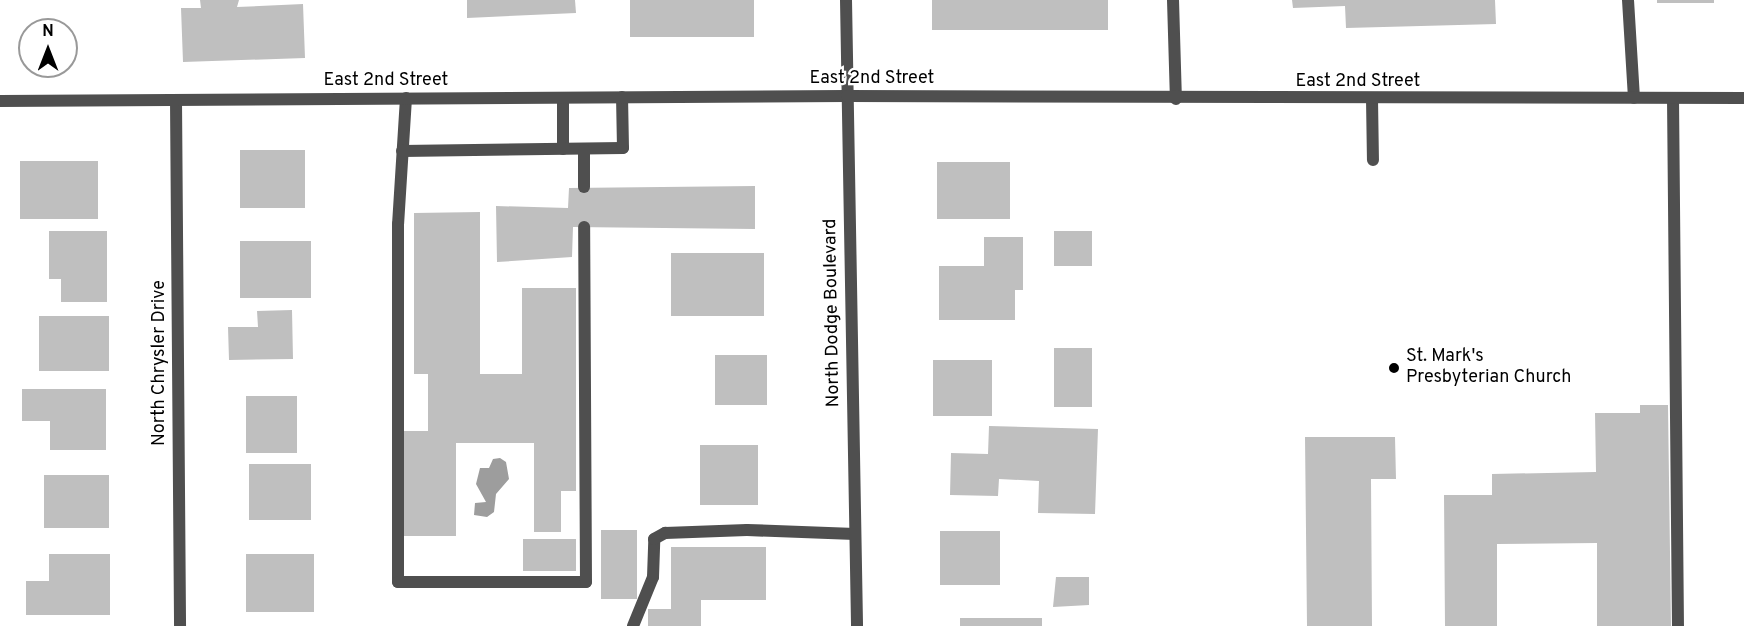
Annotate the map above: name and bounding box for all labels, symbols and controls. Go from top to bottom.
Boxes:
north arrow [18,18,78,78]
text: N [42,22,54,42]
street label: East 2nd Street [810,68,934,90]
street label: East 2nd Street [324,70,448,92]
street label: East 2nd Street [1296,71,1420,93]
street label: North Dodge Boulevard [821,218,845,408]
street label: North Chrysler Drive [149,280,171,446]
place label: St. Mark's Presbyterian Church [1406,347,1571,389]
marker: St. Mark's Presbyterian Church [1387,361,1401,375]

